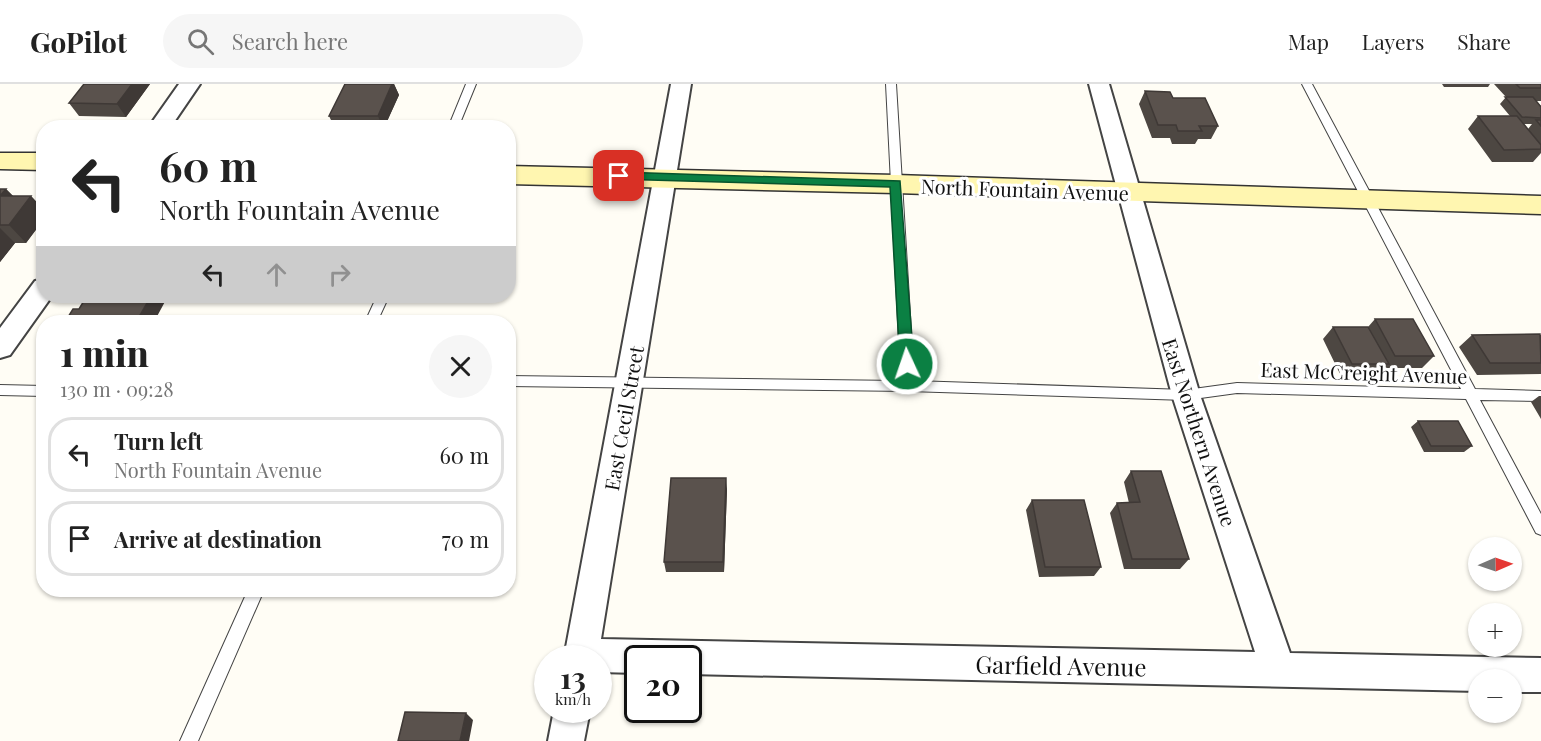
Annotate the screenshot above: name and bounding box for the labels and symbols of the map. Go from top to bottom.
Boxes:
pin [593,150,644,201]
street label: North Fountain Avenue [921,172,1129,206]
position arrow [875,332,939,396]
street label: East Northern Avenue [1157,334,1243,530]
street label: East Cecil Street [597,343,649,493]
street label: East McCreight Avenue [1260,355,1468,389]
north arrow [1468,537,1522,591]
speed limit sign: 20 [624,645,702,723]
street label: Garfield Avenue [975,648,1147,682]

